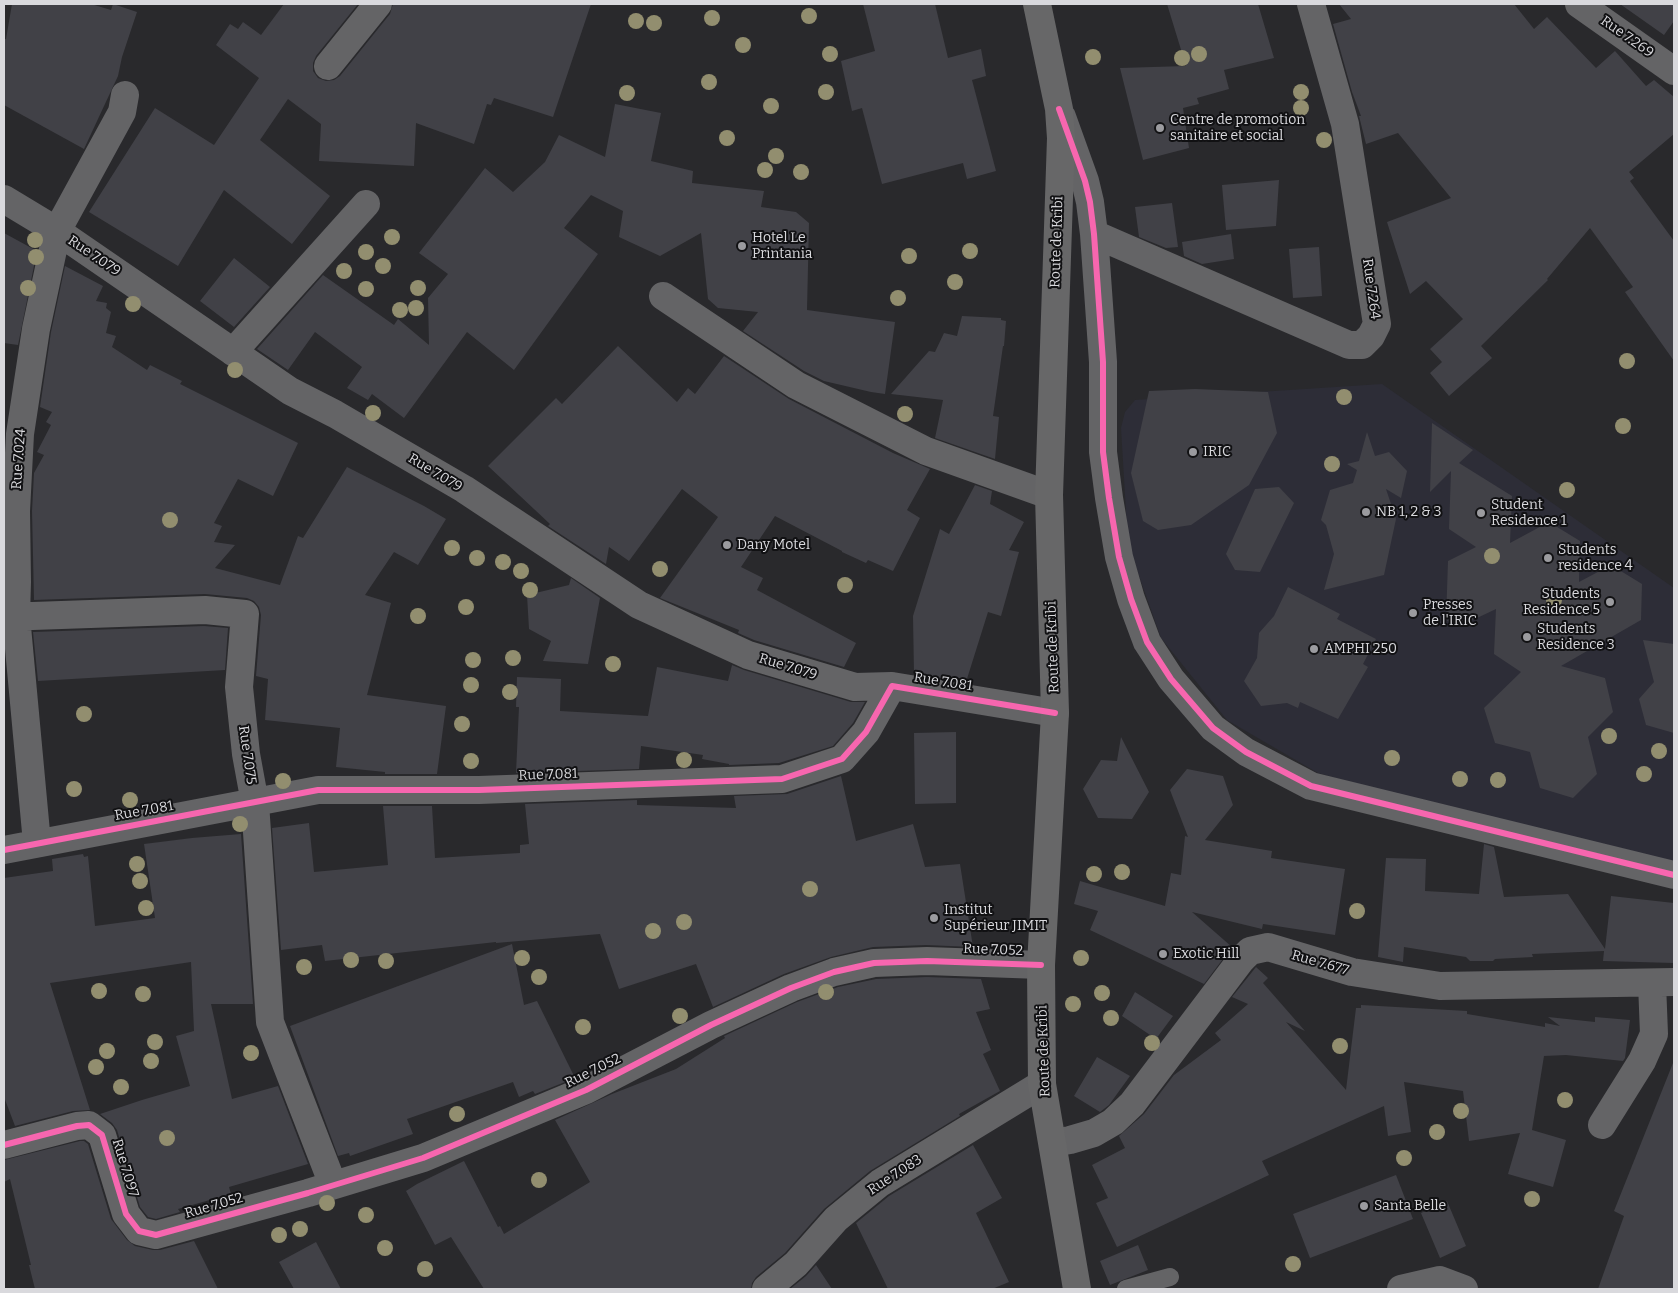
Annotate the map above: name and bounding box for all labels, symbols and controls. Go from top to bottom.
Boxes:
street label: Rue 7.269 [1597,13,1657,61]
place label: Centre de promotion sanitaire et social [1170,112,1305,144]
marker: Centre de promotion sanitaire et social [1154,122,1166,134]
street label: Route de Kribi [1047,196,1067,288]
place label: Hotel Le Printania [752,230,812,262]
street label: Rue 7.079 [64,232,124,280]
marker: Hotel Le Printania [736,240,748,252]
street label: Rue 7.264 [1358,258,1384,320]
street label: Rue 7.024 [8,428,30,490]
place label: IRIC [1203,444,1231,460]
marker: IRIC [1187,446,1199,458]
street label: Rue 7.079 [405,450,465,496]
place label: Student Residence 1 [1491,497,1566,530]
place label: NB 1, 2 & 3 [1376,504,1441,520]
marker: NB 1, 2 & 3 [1360,506,1372,518]
marker: Student Residence 1 [1475,507,1487,519]
place label: Dany Motel [737,537,810,553]
marker: Dany Motel [721,539,733,551]
place label: Students residence 4 [1558,542,1633,574]
marker: Students residence 4 [1542,552,1554,564]
place label: Students Residence 5 [1523,586,1600,618]
marker: Students Residence 5 [1604,596,1616,608]
place label: Presses de l'IRIC [1423,597,1477,630]
street label: Route de Kribi [1043,601,1063,693]
marker: Presses de l'IRIC [1407,607,1419,619]
place label: Students Residence 3 [1537,621,1615,654]
marker: Students Residence 3 [1521,631,1533,643]
place label: AMPHI 250 [1324,641,1397,657]
marker: AMPHI 250 [1308,643,1320,655]
street label: Rue 7.079 [757,650,819,684]
street label: Rue 7.081 [912,669,974,695]
street label: Rue 7.075 [235,724,259,786]
street label: Rue 7.081 [518,766,578,784]
street label: Rue 7.081 [113,798,175,824]
place label: Institut Supérieur JIMIT [944,902,1047,934]
marker: Institut Supérieur JIMIT [928,912,940,924]
street label: Rue 7.052 [963,941,1023,959]
place label: Exotic Hill [1173,946,1239,962]
street label: Rue 7.677 [1289,947,1351,979]
marker: Exotic Hill [1157,948,1169,960]
street label: Route de Kribi [1034,1005,1054,1097]
street label: Rue 7.052 [562,1050,624,1092]
street label: Rue 7.097 [108,1137,142,1199]
street label: Rue 7.083 [865,1151,925,1199]
street label: Rue 7.052 [183,1190,245,1222]
place label: Santa Belle [1374,1198,1446,1214]
marker: Santa Belle [1358,1200,1370,1212]

